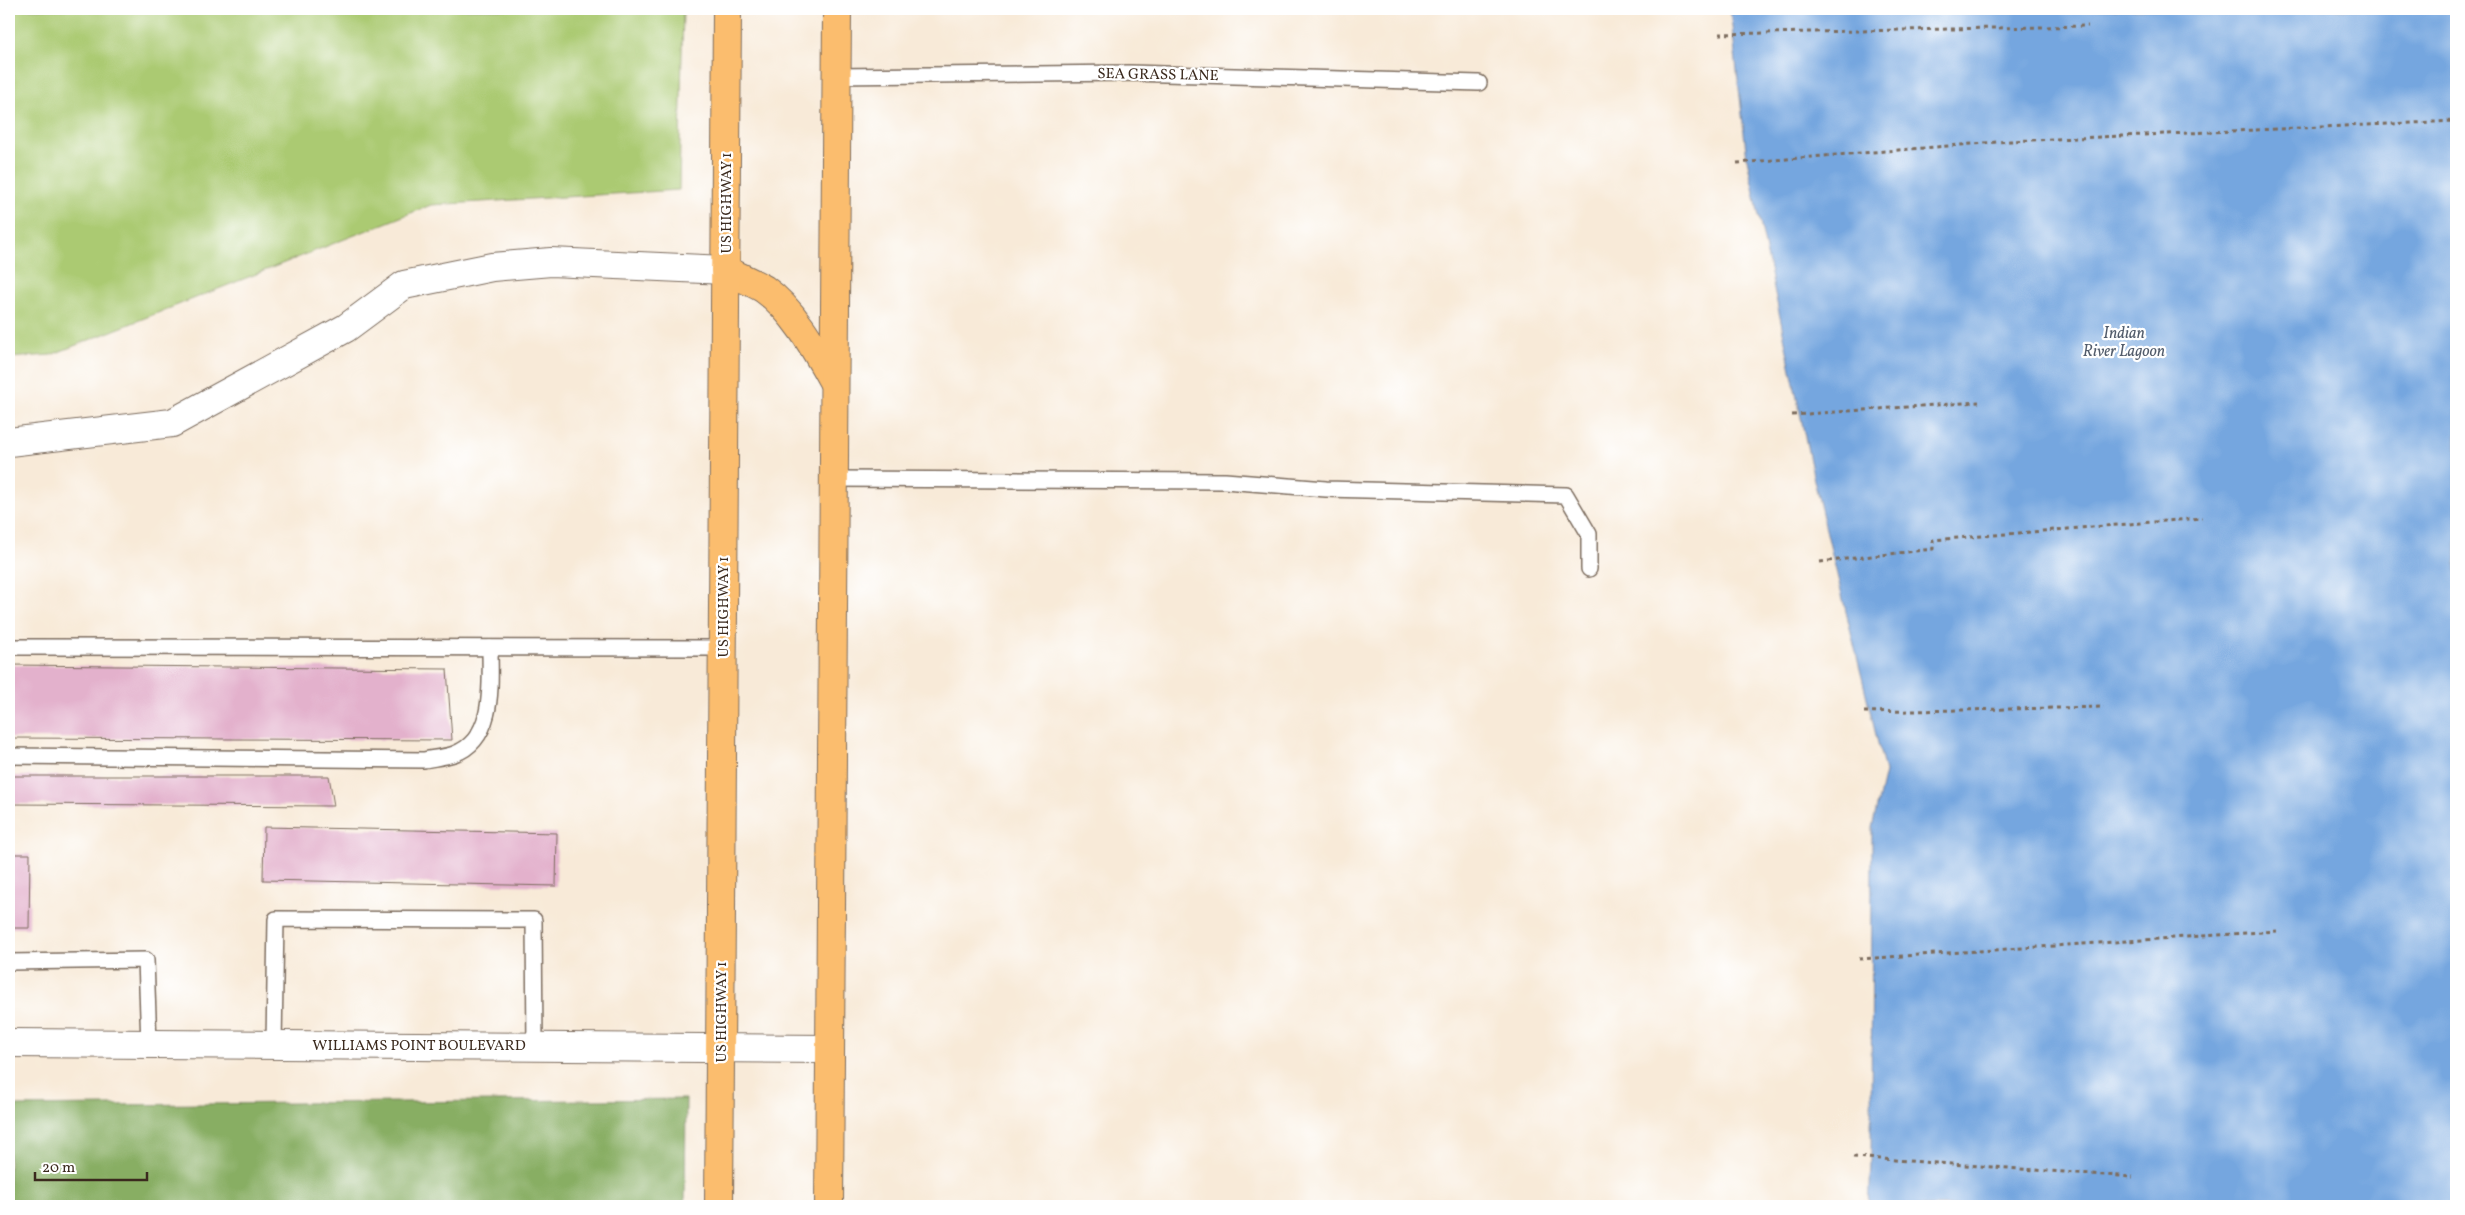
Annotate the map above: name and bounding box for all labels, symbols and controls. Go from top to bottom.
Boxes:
street label: SEA GRASS LANE [1097,64,1219,87]
street label: US HIGHWAY 1 [717,153,738,254]
water label: Indian River Lagoon [2083,323,2165,363]
street label: US HIGHWAY 1 [714,557,735,658]
street label: US HIGHWAY 1 [712,962,733,1063]
street label: WILLIAMS POINT BOULEVARD [312,1036,526,1057]
scale bar [35,1150,148,1182]
text: 20 m [42,1158,75,1179]

